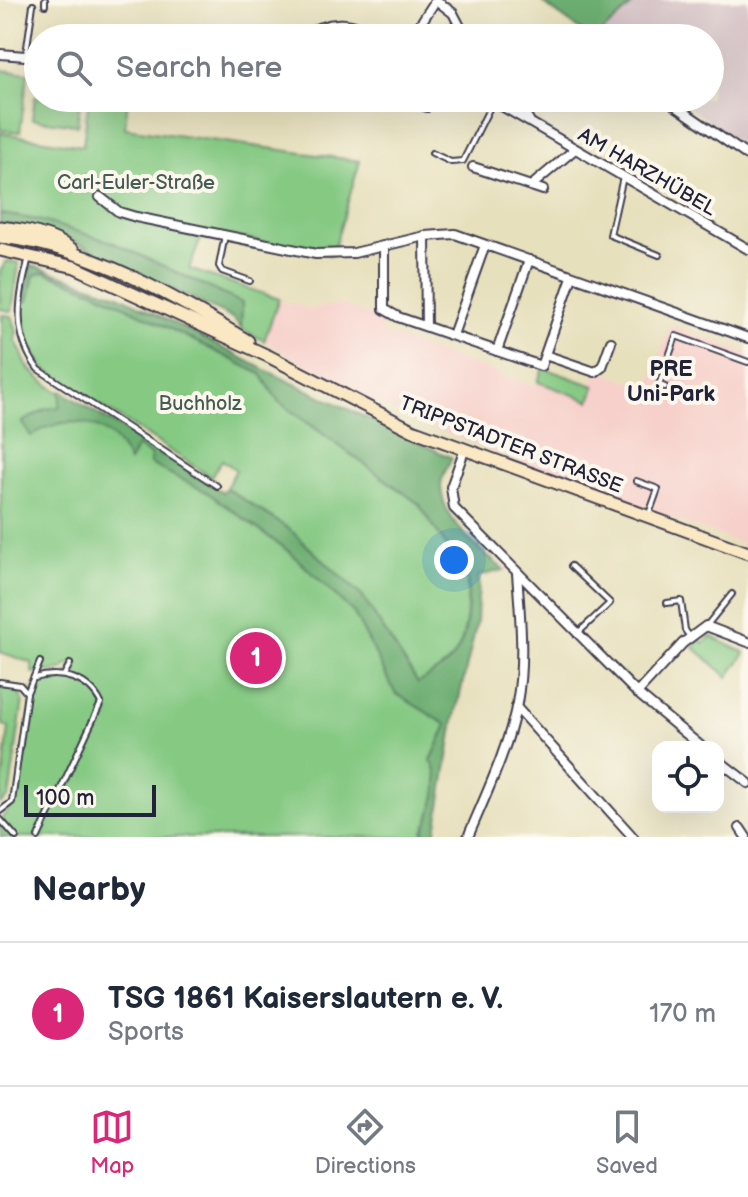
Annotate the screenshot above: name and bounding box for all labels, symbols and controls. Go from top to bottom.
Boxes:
search box [24,24,724,112]
icon: search [52,46,96,90]
text: Search here [116,50,282,86]
street label: AM HARZHÜBEL [574,122,721,221]
park label: Carl-Euler-Straße [57,171,215,195]
district label: PRE Uni-Park [627,356,715,408]
street label: TRIPPSTADTER STRASSE [396,391,626,499]
park label: Buchholz [159,392,242,416]
your location [434,540,474,580]
pin: 1 [230,628,282,688]
map controls [652,741,724,813]
button: locate [652,741,724,813]
scale bar [24,781,156,817]
text: 100 m [36,785,95,812]
text: Nearby [32,869,146,910]
text: TSG 1861 Kaiserslautern e. V. [108,981,503,1017]
text: 1 [53,999,63,1030]
text: 170 m [649,999,716,1030]
text: Sports [108,1017,184,1048]
tab: Map [90,1105,134,1180]
tab: Directions [315,1105,416,1180]
tab: Saved [596,1105,658,1180]

